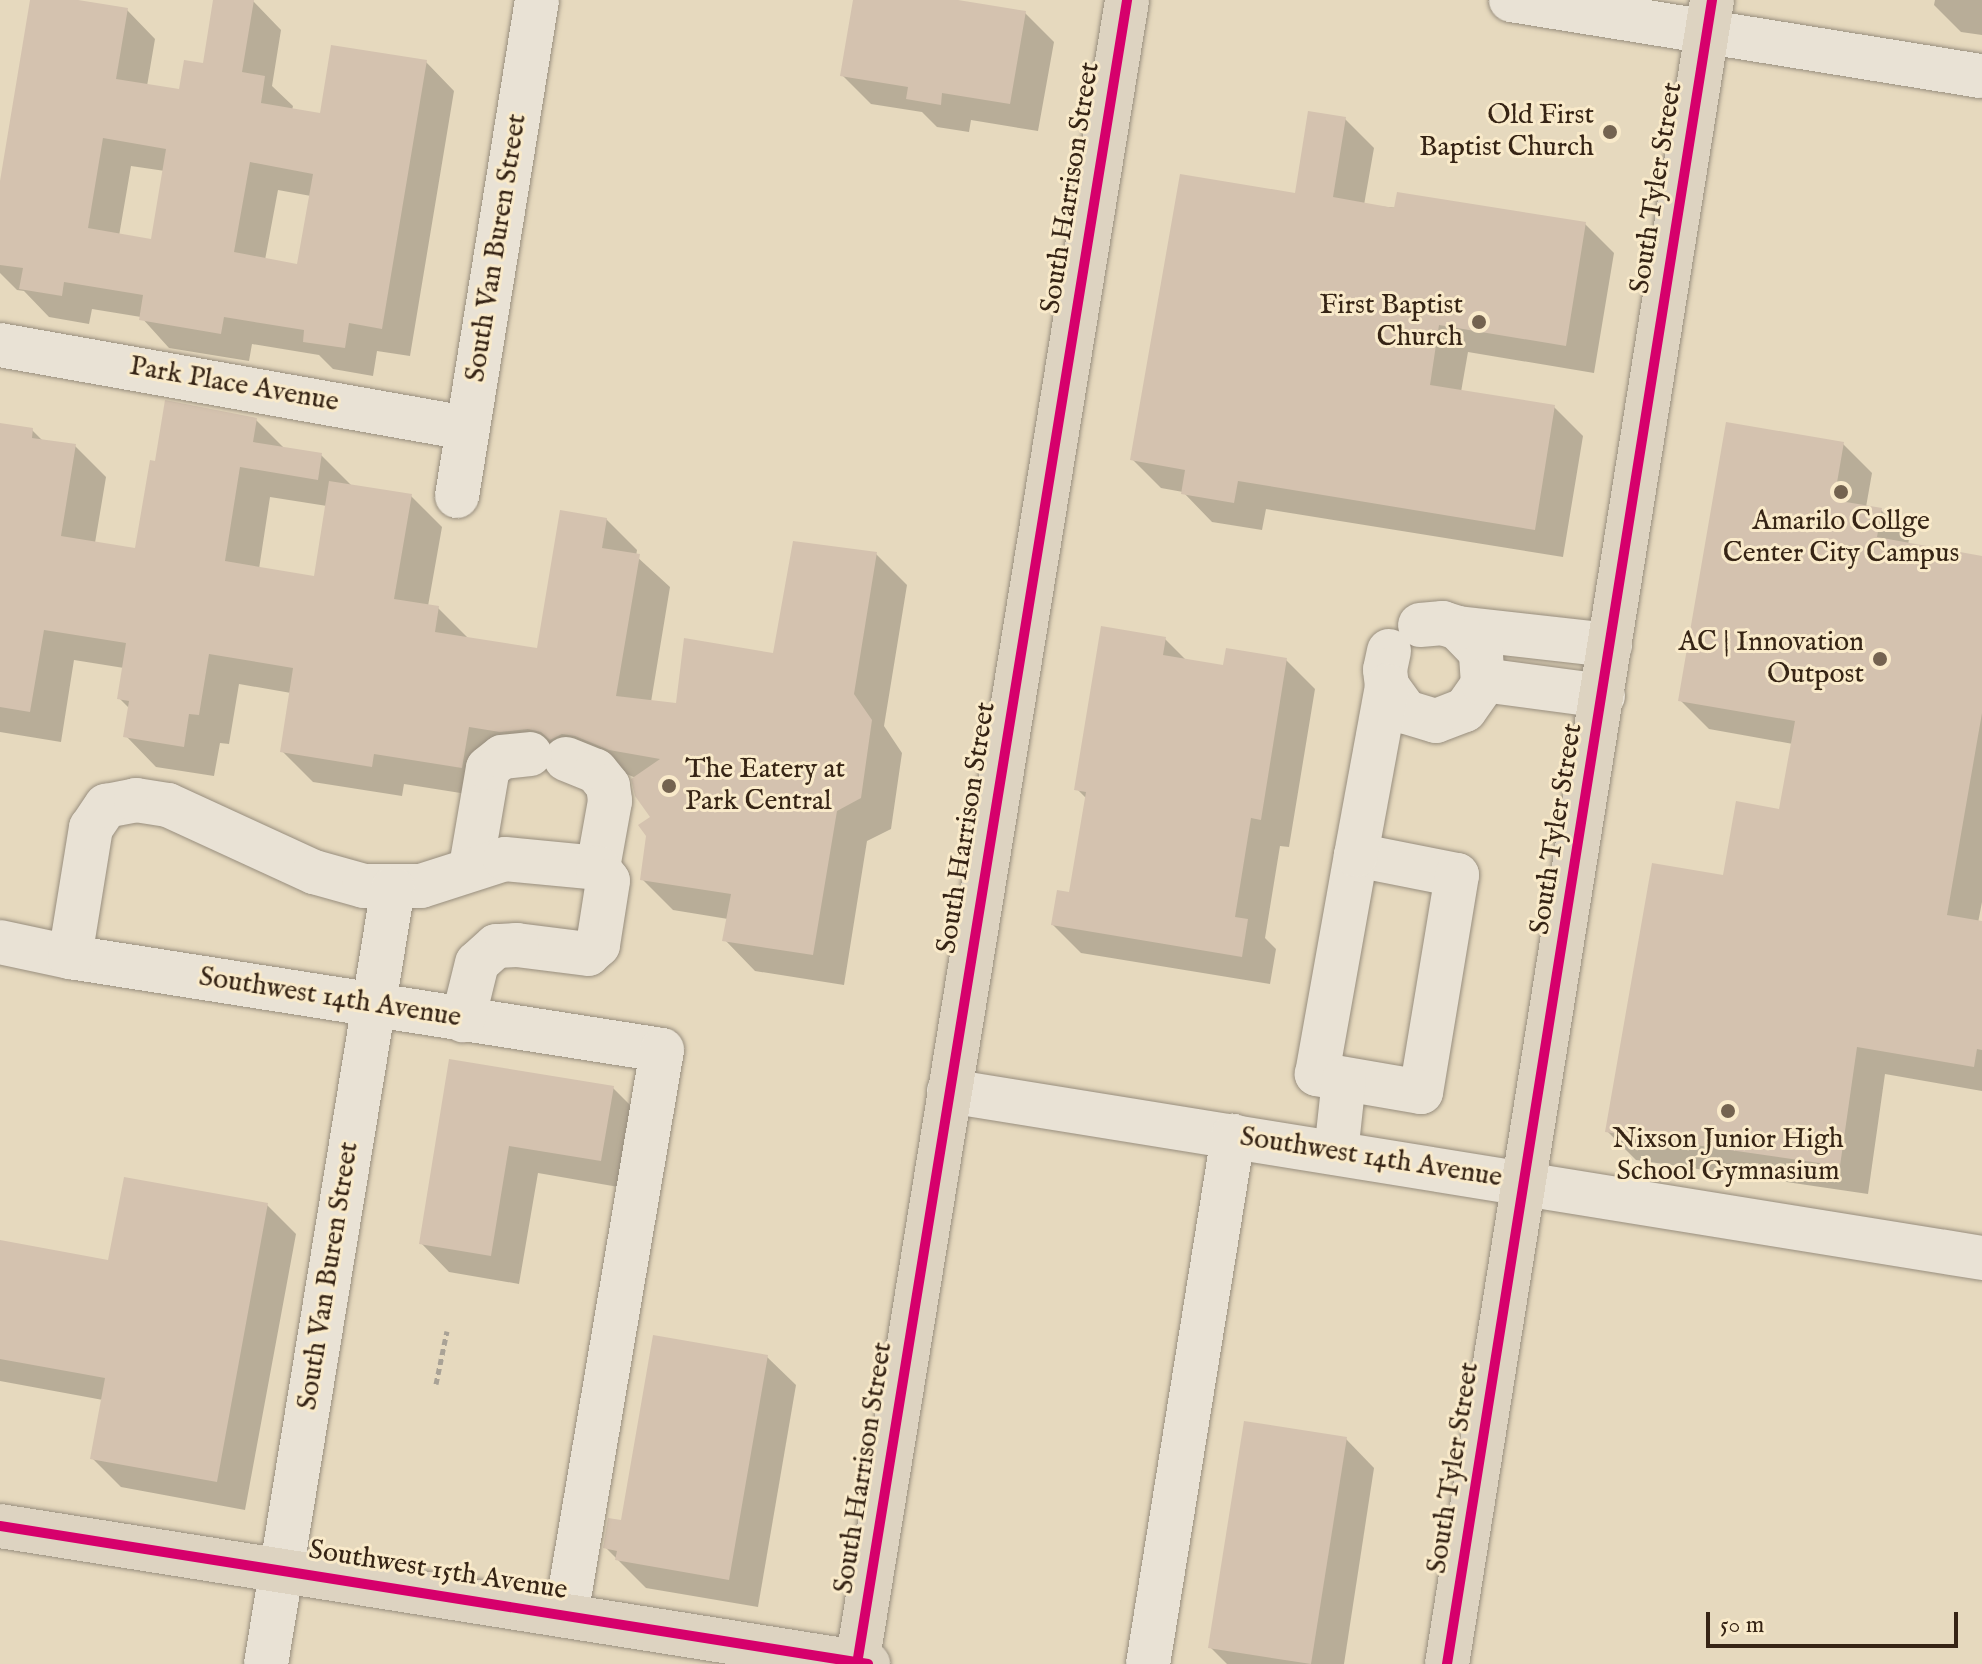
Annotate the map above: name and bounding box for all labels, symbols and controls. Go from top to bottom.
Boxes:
street label: South Harrison Street [1035,60,1107,316]
street label: South Tyler Street [1624,80,1690,296]
place label: Old First Baptist Church [1419,99,1594,165]
street label: South Van Buren Street [459,112,535,384]
marker: Old First Baptist Church [1601,123,1619,141]
place label: First Baptist Church [1320,289,1463,355]
marker: First Baptist Church [1470,313,1488,331]
street label: Park Place Avenue [127,350,341,420]
marker: Amarilo Collge Center City Campus [1832,483,1850,501]
place label: Amarilo Collge Center City Campus [1723,505,1959,571]
place label: AC | Innovation Outpost [1678,626,1864,692]
marker: AC | Innovation Outpost [1871,650,1889,668]
street label: South Harrison Street [931,700,1003,956]
street label: South Tyler Street [1524,721,1590,937]
place label: The Eatery at Park Central [685,753,845,819]
marker: The Eatery at Park Central [660,777,678,795]
street label: Southwest 14th Avenue [197,961,463,1035]
marker: Nixson Junior High School Gymnasium [1719,1102,1737,1120]
street label: Southwest 14th Avenue [1238,1121,1504,1195]
place label: Nixson Junior High School Gymnasium [1612,1123,1844,1189]
street label: South Van Buren Street [291,1140,367,1412]
street label: South Harrison Street [828,1340,900,1596]
street label: South Tyler Street [1421,1360,1487,1576]
street label: Southwest 15th Avenue [306,1534,570,1608]
scale bar [1710,1596,1962,1646]
text: 50 m [1720,1610,1764,1641]

